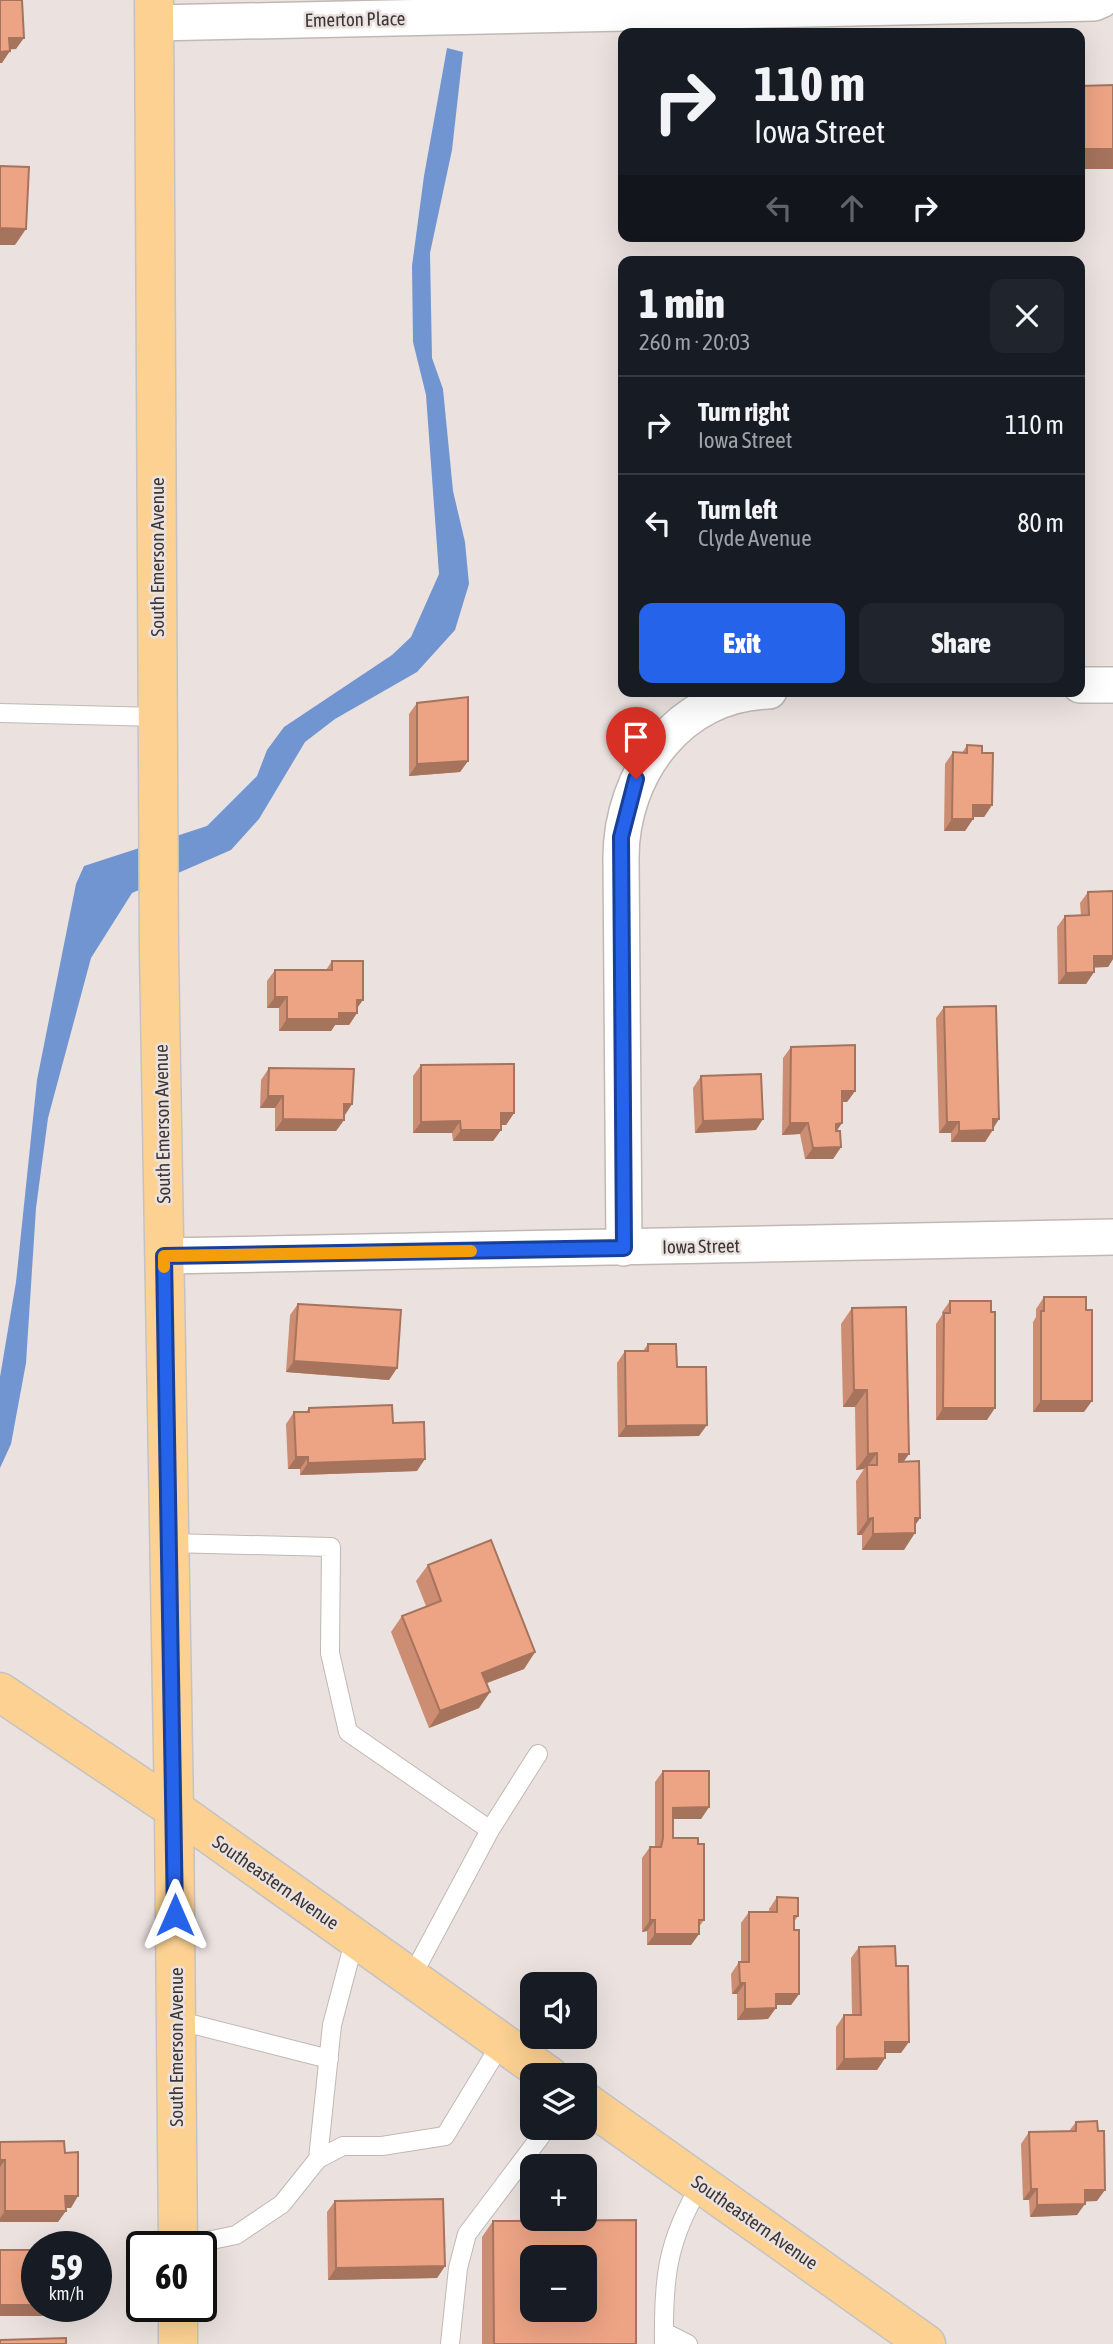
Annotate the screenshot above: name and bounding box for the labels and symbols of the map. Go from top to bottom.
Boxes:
street label: Emerton Place [304,7,406,31]
street label: South Emerson Avenue [146,477,168,637]
pin [606,707,666,779]
street label: South Emerson Avenue [150,1044,174,1204]
street label: Iowa Street [662,1234,740,1258]
street label: Southeastern Avenue [209,1830,343,1934]
position arrow [138,1878,212,1952]
street label: South Emerson Avenue [165,1967,187,2127]
street label: Southeastern Avenue [688,2170,822,2274]
speed limit sign: 60 [126,2231,217,2322]

